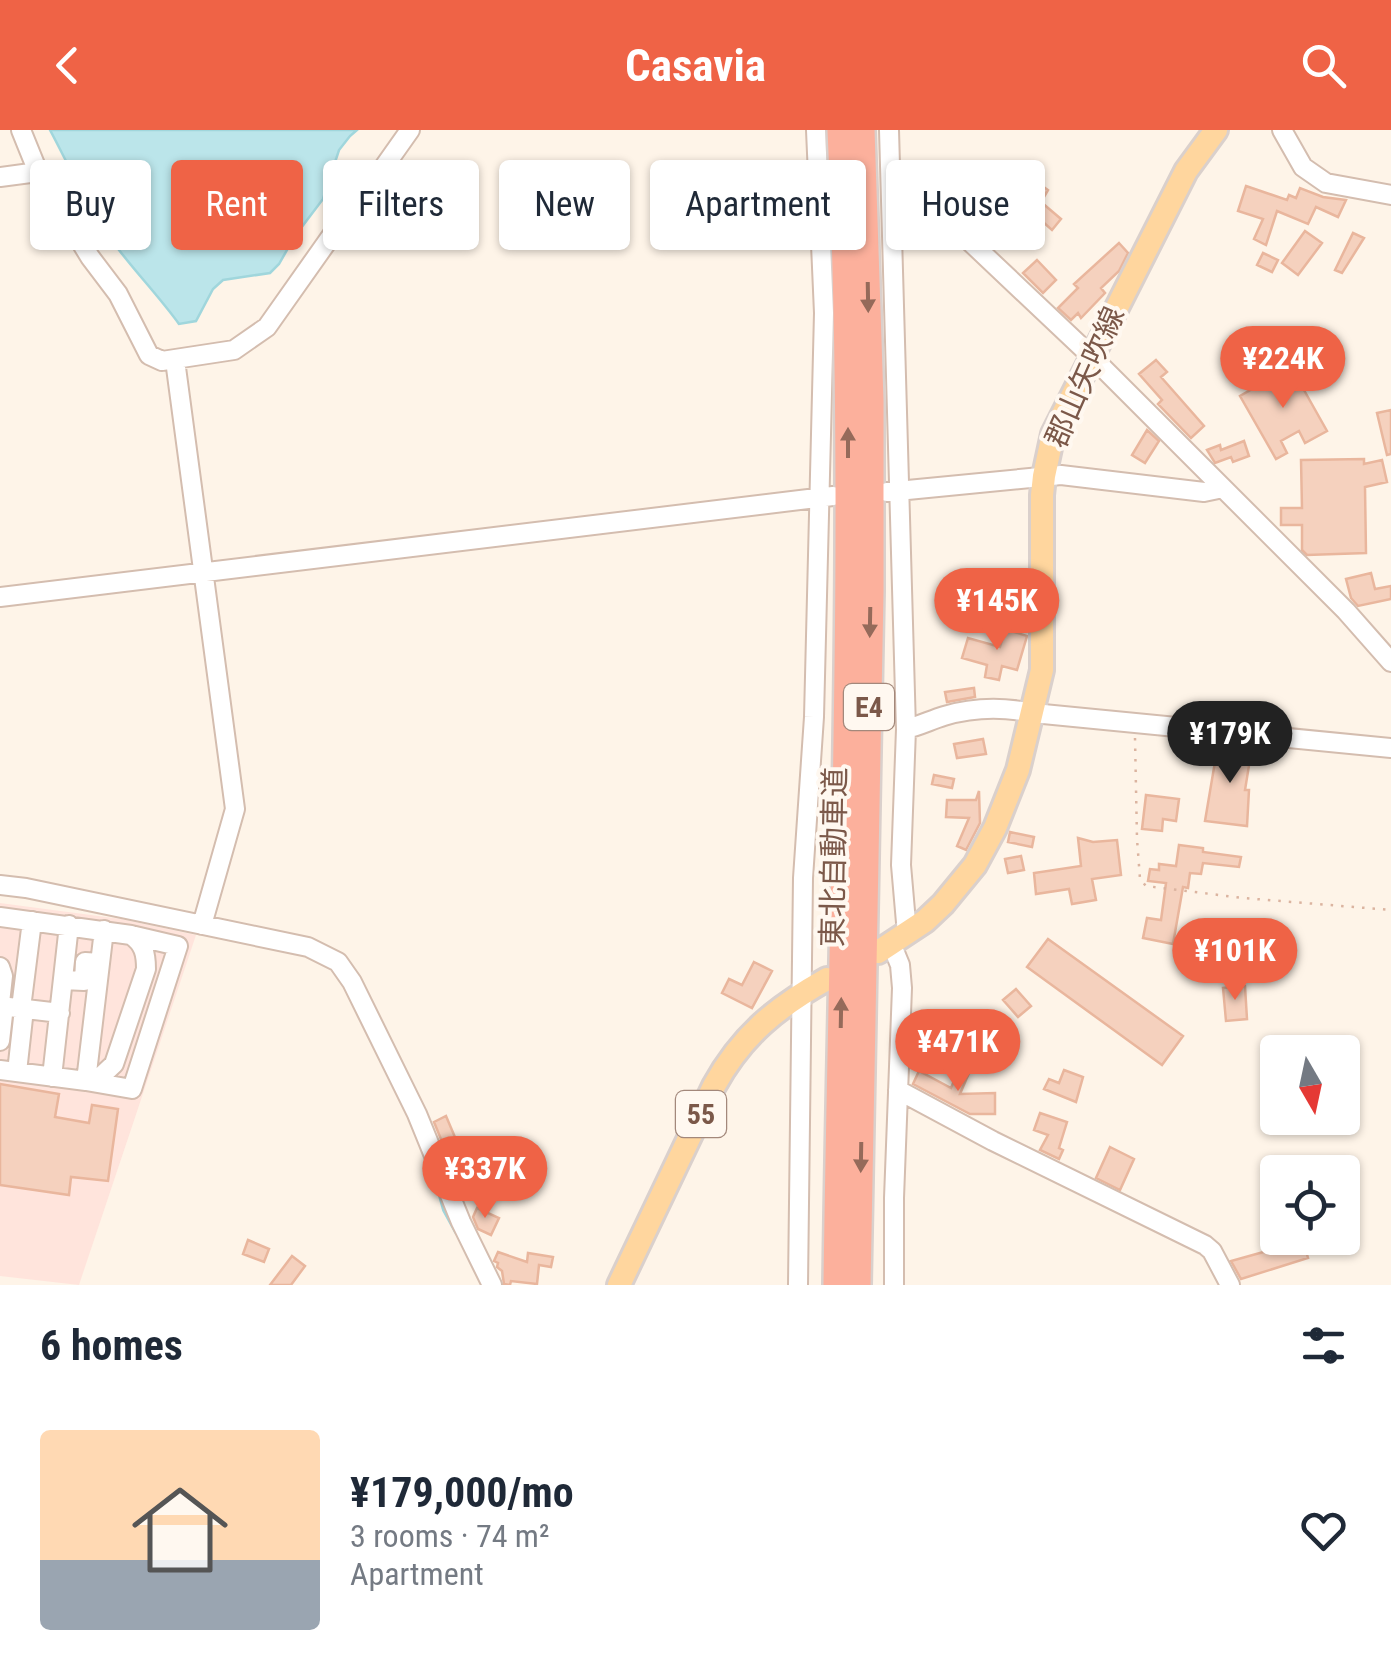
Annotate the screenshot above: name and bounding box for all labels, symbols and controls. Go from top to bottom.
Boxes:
icon: back [40,38,95,93]
icon: search [1296,38,1351,93]
text: Casavia [625,39,766,92]
chip: Buy [30,160,151,250]
chip: Rent [171,160,303,250]
chip: Filters [323,160,479,250]
chip: New [499,160,630,250]
chip: Apartment [650,160,866,250]
chip: House [886,160,1045,250]
one-way arrow [861,282,877,314]
street label: 郡山矢吹線 [1038,301,1131,452]
pin: ¥224K [1213,326,1353,411]
text: ¥224K [1242,339,1324,377]
one-way arrow [840,426,856,458]
pin: ¥145K [927,568,1067,653]
text: ¥145K [956,581,1038,619]
one-way arrow [862,607,878,639]
road number: E4 [844,684,894,730]
pin: ¥179K [1160,701,1300,786]
text: ¥179K [1189,714,1271,752]
street label: 東北自動車道 [814,767,853,947]
pin: ¥101K [1165,918,1305,1003]
text: ¥101K [1194,931,1276,969]
one-way arrow [833,996,849,1028]
pin: ¥471K [888,1009,1028,1094]
text: ¥471K [917,1022,999,1060]
north arrow [1260,1035,1360,1135]
map controls [1260,1035,1360,1255]
road number: 55 [676,1091,726,1137]
pin: ¥337K [415,1136,555,1221]
one-way arrow [853,1142,869,1174]
text: ¥337K [444,1149,526,1187]
button: locate [1260,1155,1360,1255]
icon: filters [1296,1318,1351,1373]
text: 6 homes [40,1321,183,1370]
text: ¥179,000/mo [350,1468,574,1517]
icon: home [120,1470,240,1590]
icon: heart [1296,1503,1351,1558]
text: 3 rooms · 74 m² [350,1517,549,1555]
text: Apartment [350,1555,484,1593]

